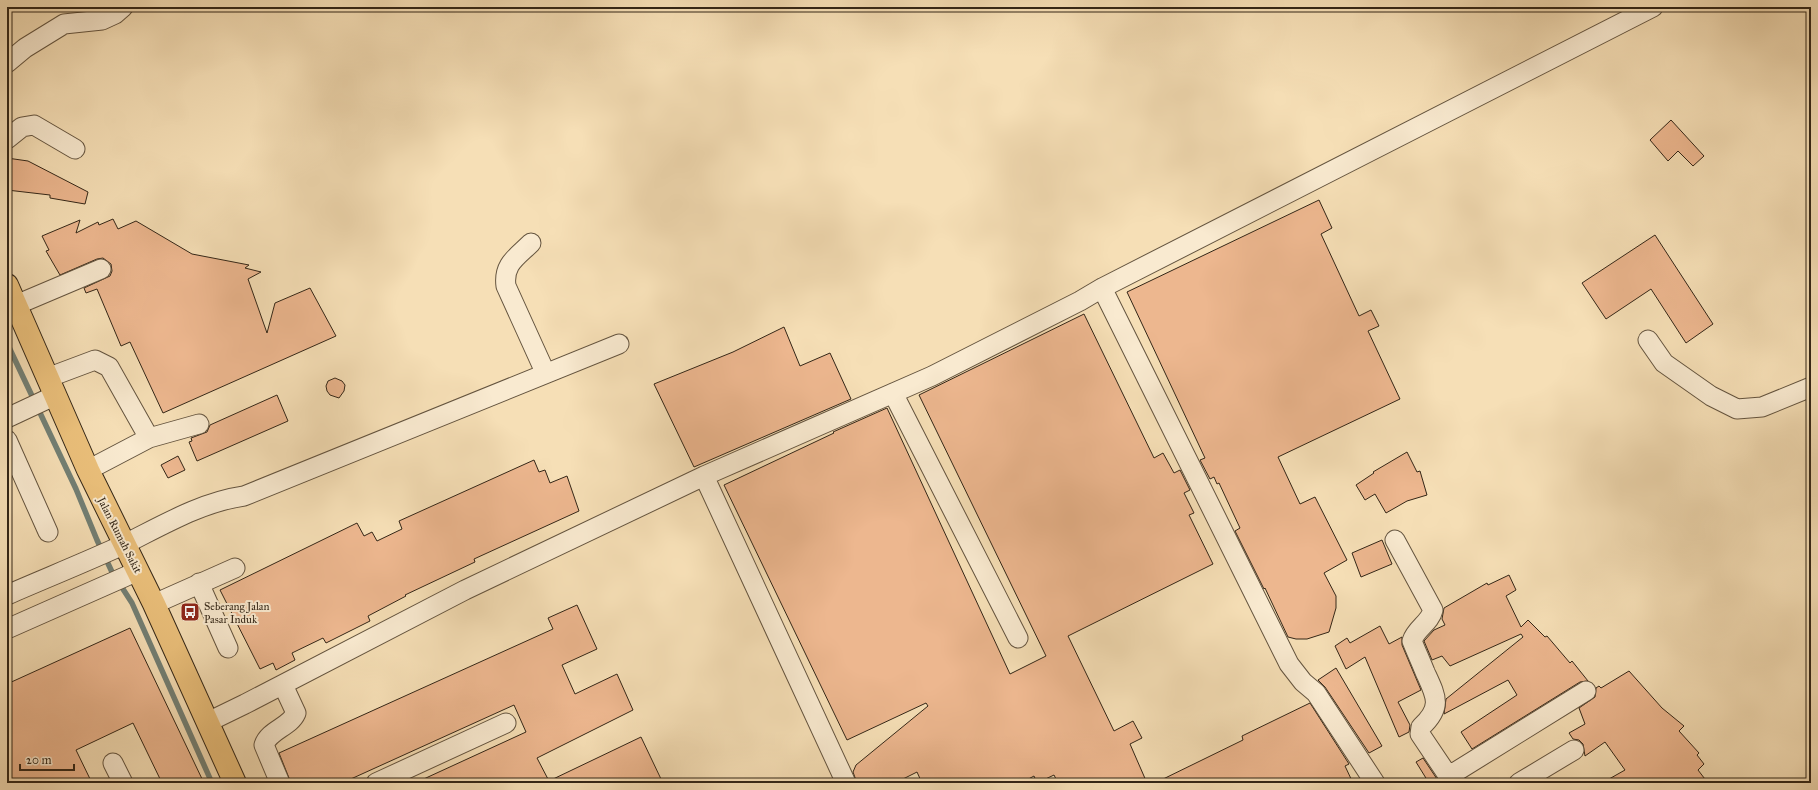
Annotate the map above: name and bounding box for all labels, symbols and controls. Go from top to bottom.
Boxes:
street label: Jalan Rumah Sakit [93,494,144,576]
place label: Seberang Jalan Pasar Induk [204,600,270,626]
bus stop icon: Seberang Jalan Pasar Induk [179,601,201,623]
scale bar [20,746,74,772]
text: 20 m [26,753,52,767]

